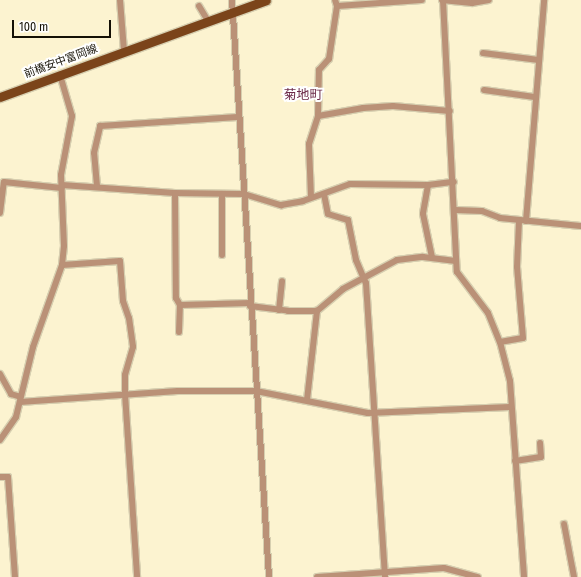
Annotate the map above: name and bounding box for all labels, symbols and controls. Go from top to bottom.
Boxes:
scale bar [14,12,113,38]
text: 100 m [19,20,48,34]
street label: 前橋安中富岡線 [23,43,99,81]
district label: 菊地町 [284,87,322,103]

